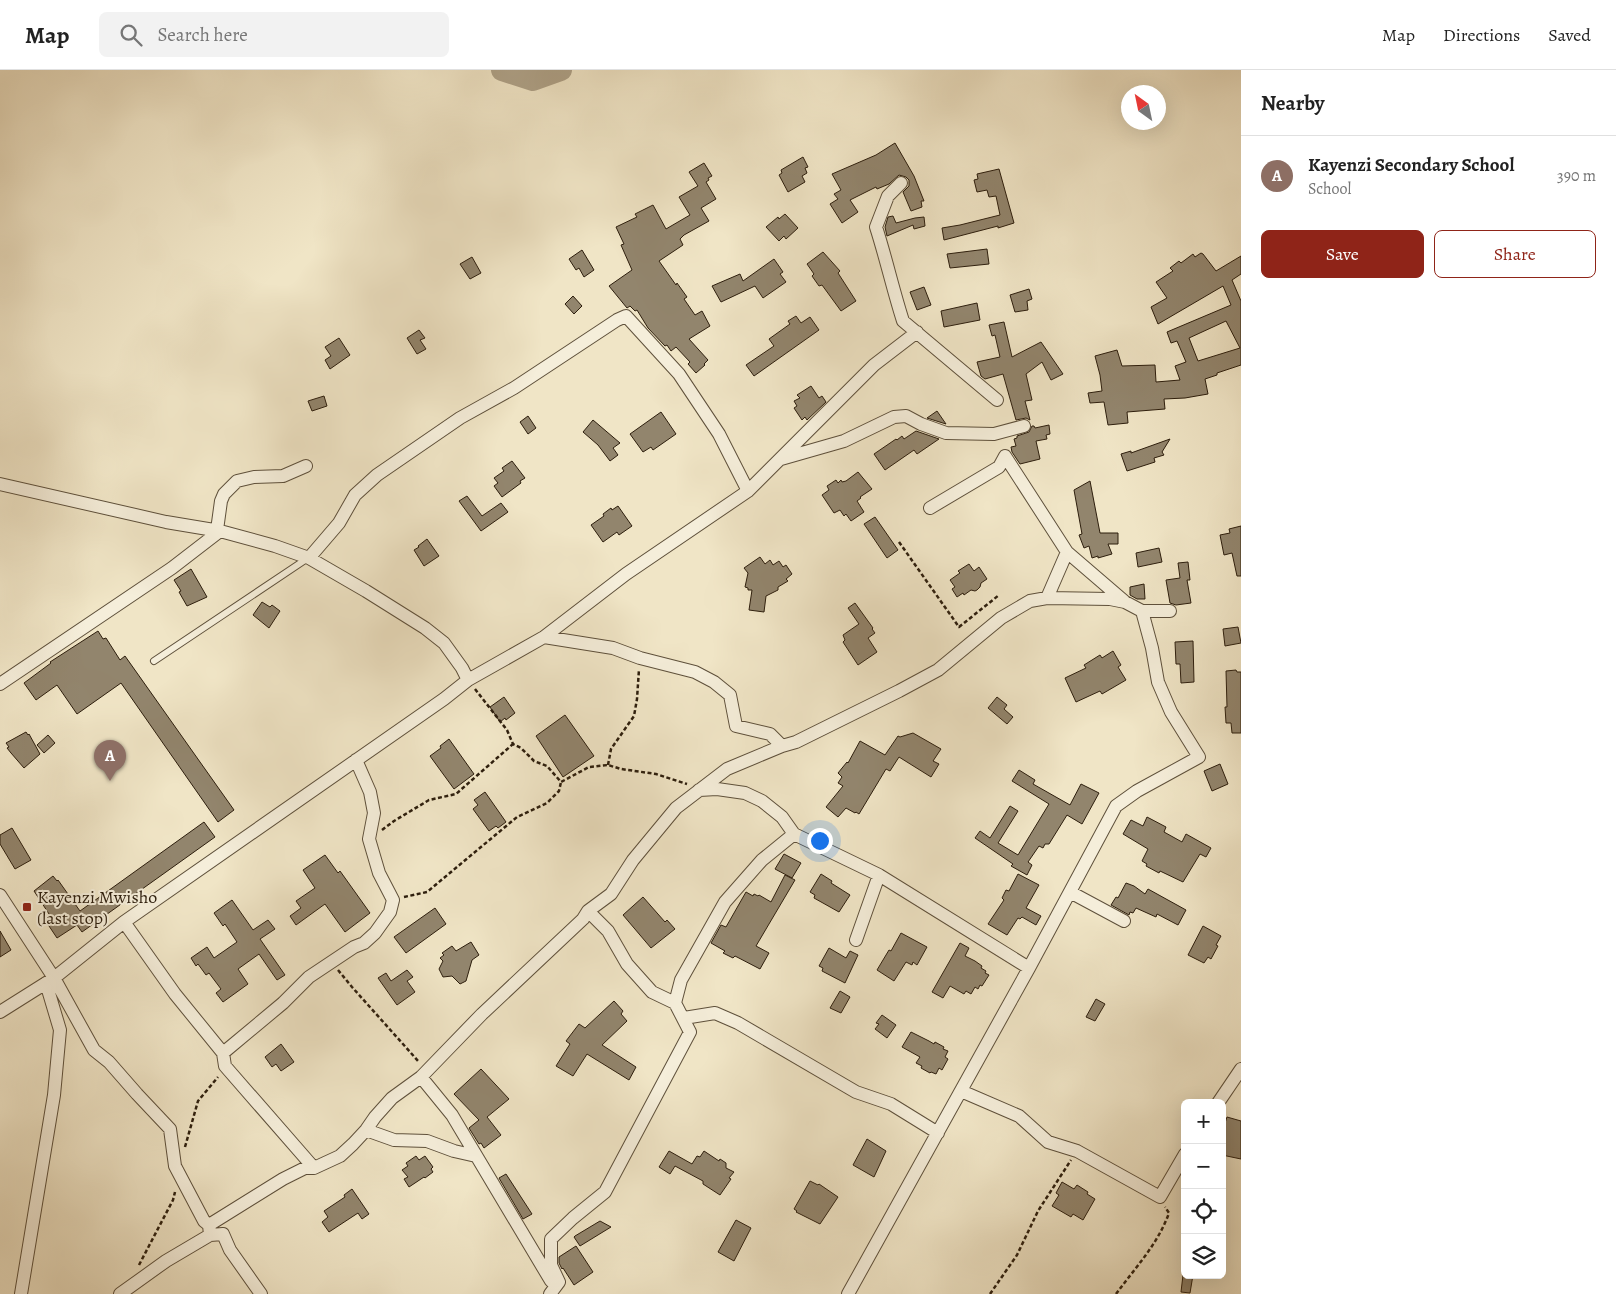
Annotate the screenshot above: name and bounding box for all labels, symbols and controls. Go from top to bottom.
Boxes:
search box [99,12,449,57]
text: Map [25,19,69,51]
icon: search [117,21,145,49]
text: Search here [157,22,248,48]
text: Map [1382,23,1415,47]
text: Directions [1443,23,1520,47]
text: Saved [1548,23,1591,47]
north arrow [1121,85,1166,130]
text: Nearby [1261,89,1324,117]
text: Kayenzi Secondary School [1308,152,1514,178]
text: A [1272,165,1282,187]
text: 390 m [1557,165,1596,187]
text: School [1308,178,1351,200]
button: Save [1261,230,1424,278]
button: Share [1434,230,1596,278]
pin: A [94,740,126,781]
your location [807,828,833,854]
place label: Kayenzi Mwisho (last stop) [37,885,157,930]
marker: Kayenzi Mwisho (last stop) [21,901,33,913]
map controls [1181,1099,1226,1279]
button: + [1181,1099,1226,1144]
button: − [1181,1144,1226,1189]
button: locate [1181,1189,1226,1234]
button: layers [1181,1234,1226,1279]

